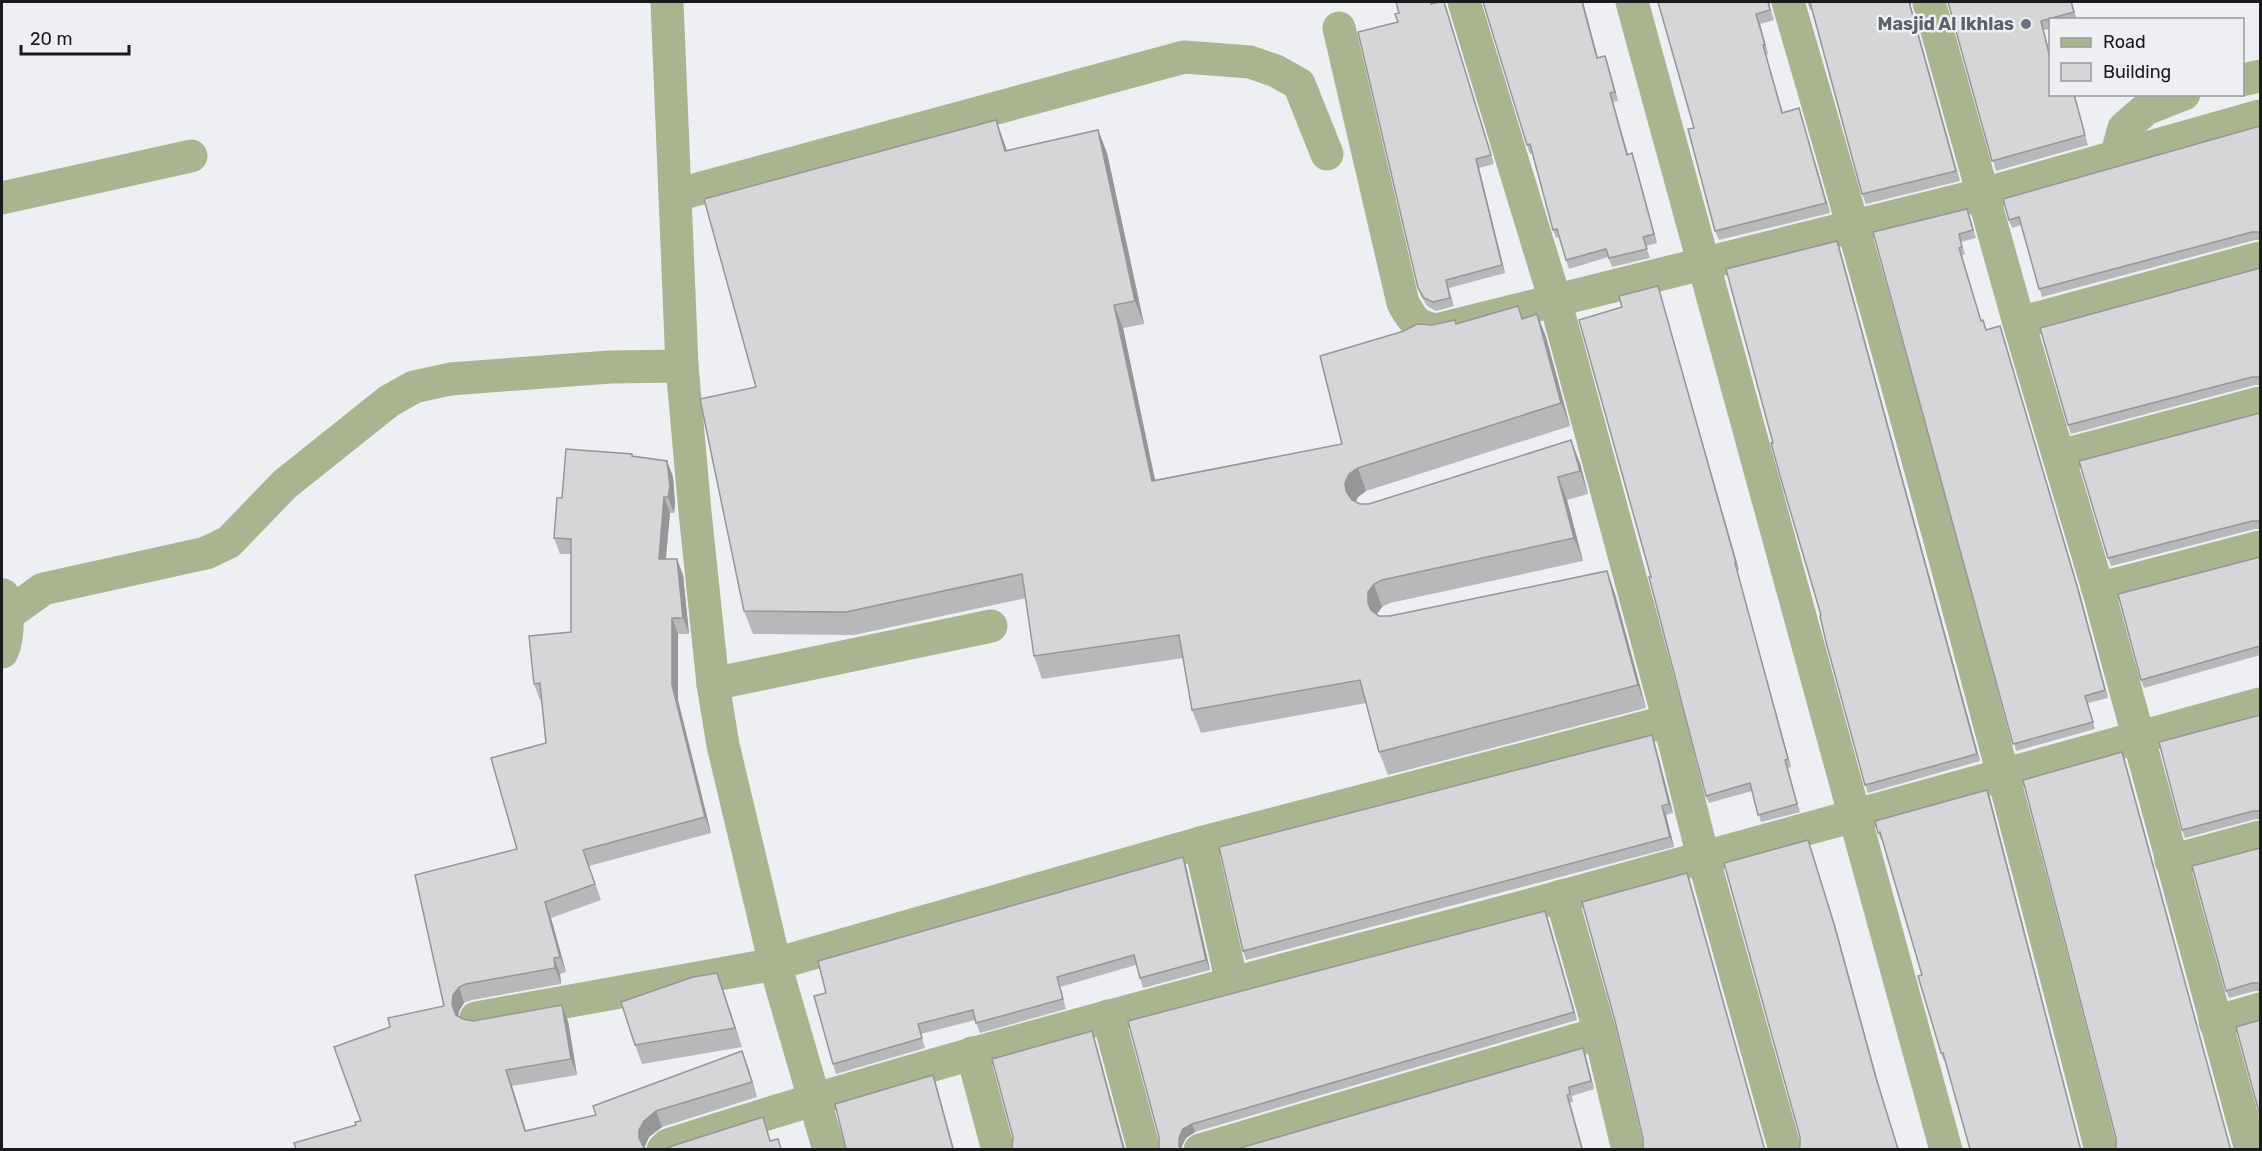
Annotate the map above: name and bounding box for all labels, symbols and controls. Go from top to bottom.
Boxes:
place label: Masjid Al Ikhlas [1878,13,2014,35]
marker: Masjid Al Ikhlas [2019,17,2033,31]
scale bar [21,18,129,56]
legend [2049,18,2244,96]
text: 20 m [30,28,72,50]
text: Road [2103,31,2146,53]
text: Building [2103,61,2171,83]

